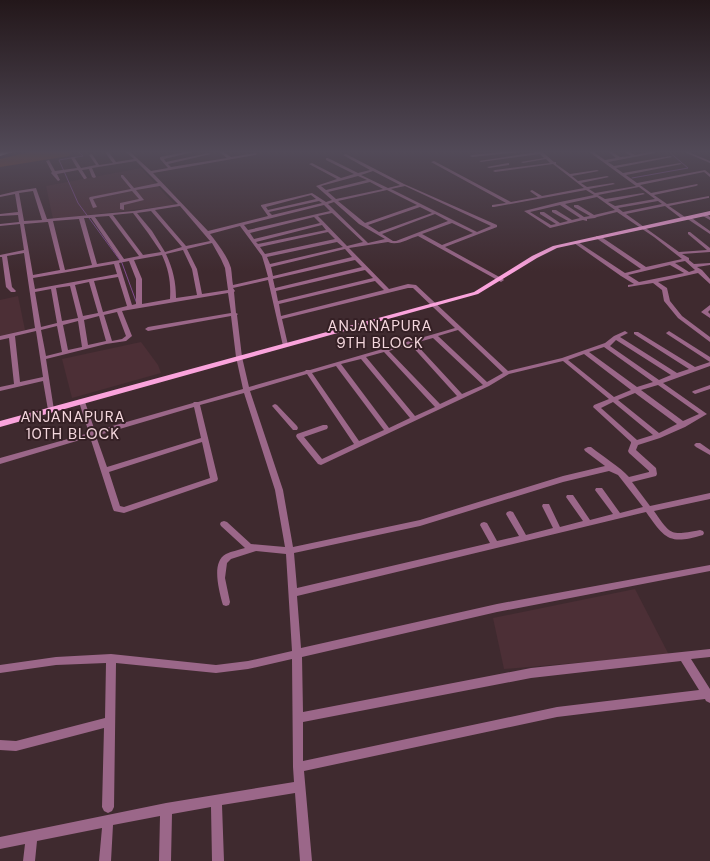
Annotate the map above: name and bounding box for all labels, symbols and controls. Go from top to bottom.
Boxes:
district label: ANJANAPURA 9TH BLOCK [327,316,433,353]
district label: ANJANAPURA 10TH BLOCK [20,407,126,444]

